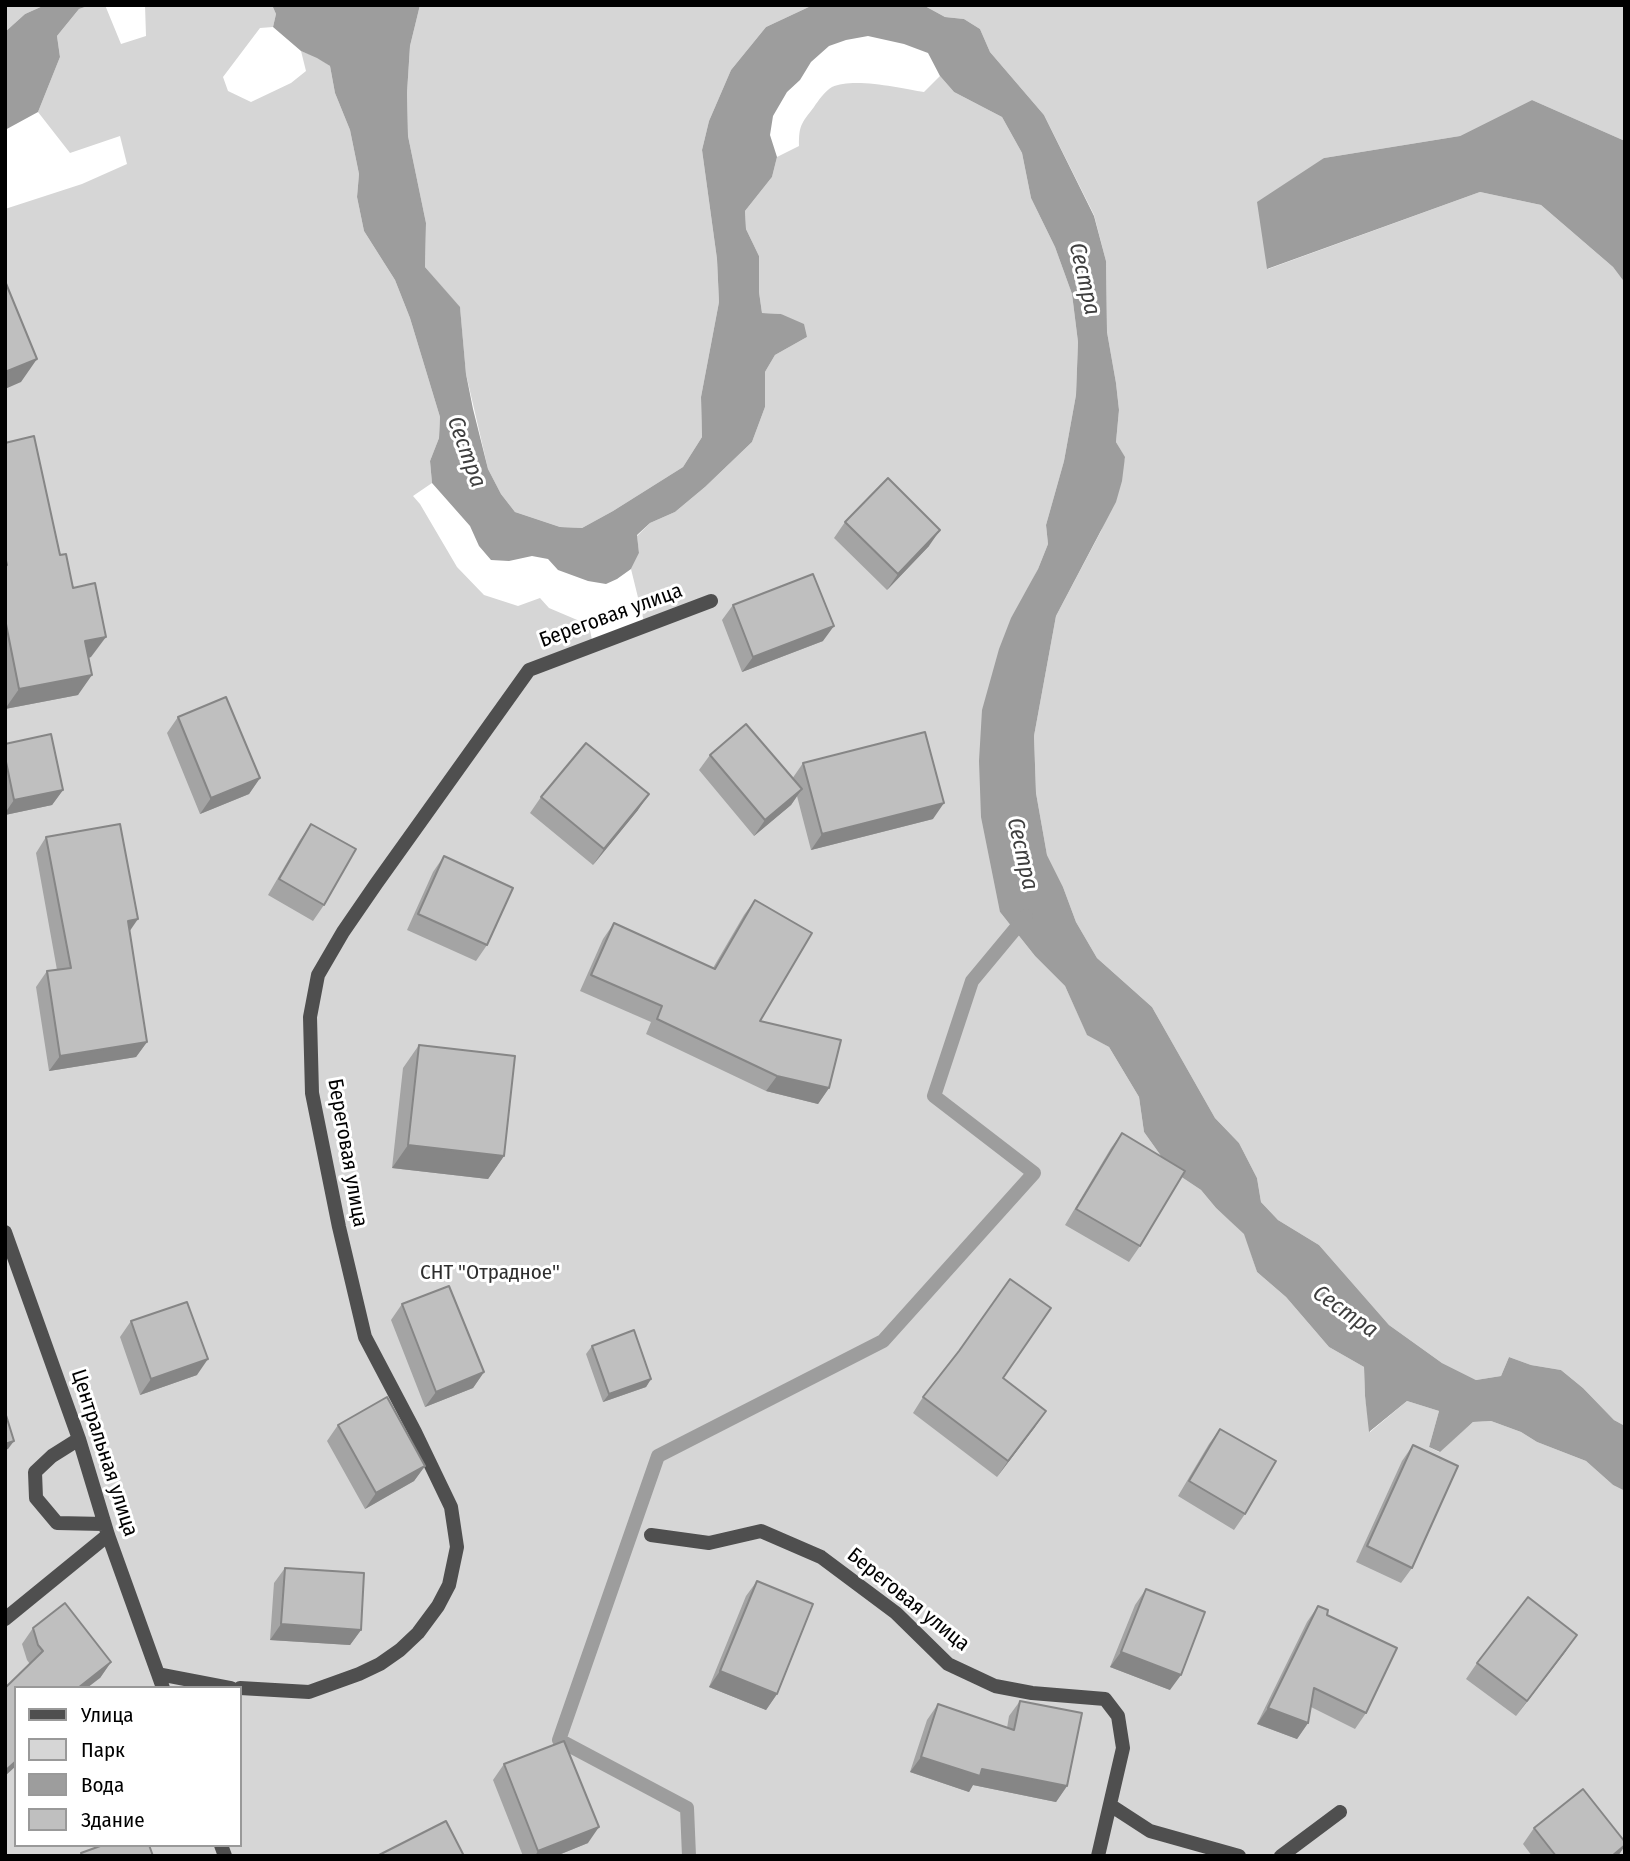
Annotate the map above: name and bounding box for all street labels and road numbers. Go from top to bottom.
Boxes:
street label: Береговая улица [536,578,686,654]
street label: Береговая улица [322,1077,372,1229]
street label: Центральная улица [65,1366,143,1540]
street label: Береговая улица [842,1543,974,1657]

